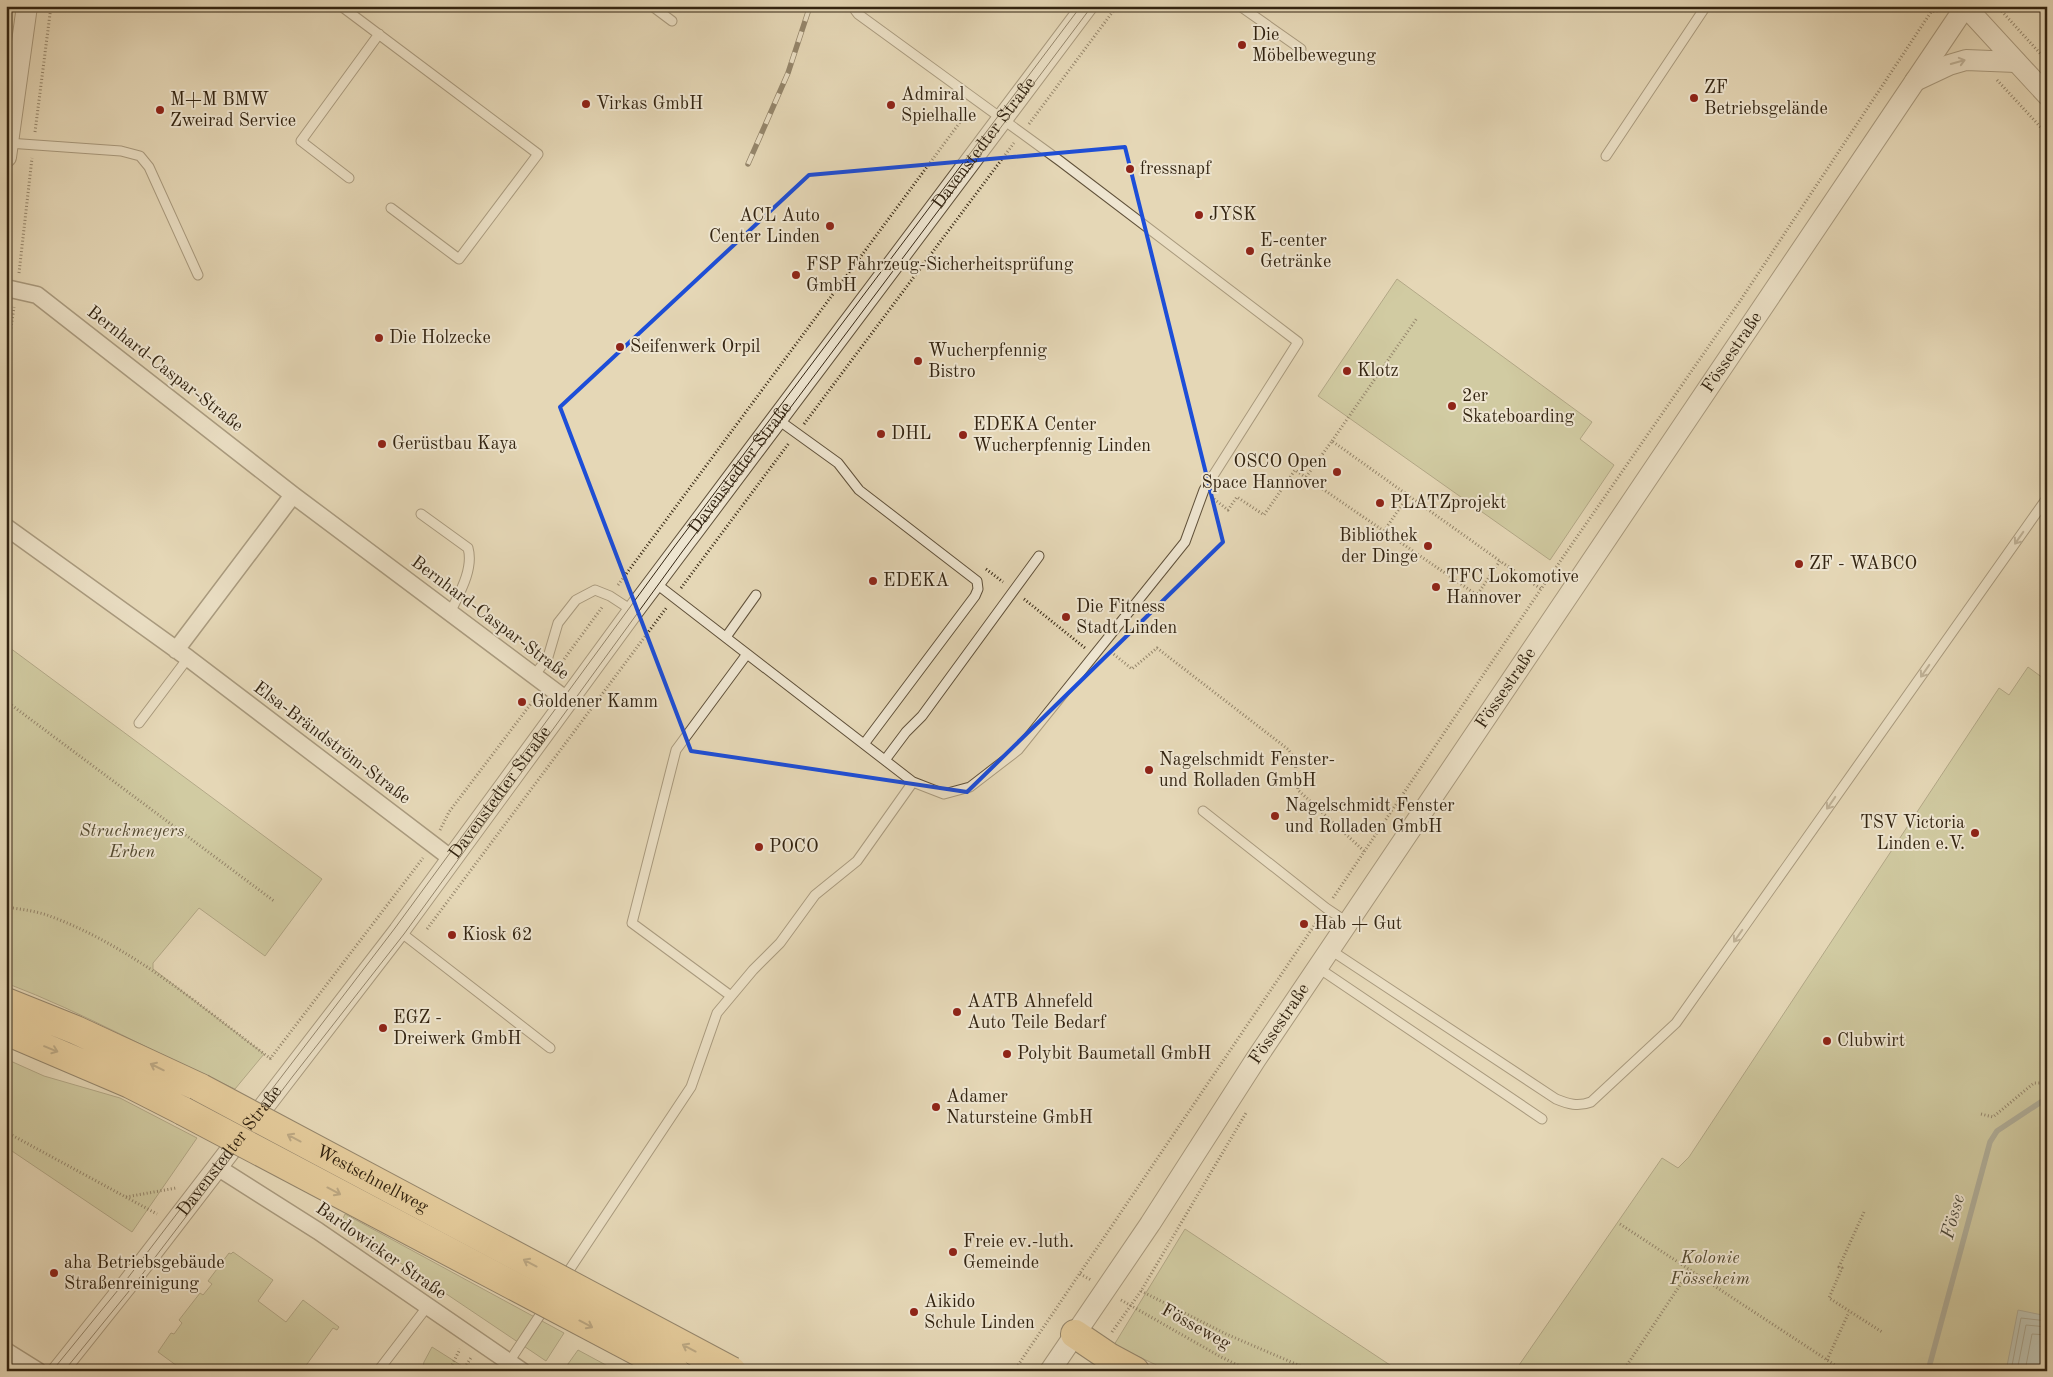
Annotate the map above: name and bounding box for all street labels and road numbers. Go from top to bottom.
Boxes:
street label: Davenstedter Straße [929,74,1039,212]
street label: Bernhard-Caspar-Straße [84,303,246,435]
street label: Fössestraße [1699,309,1766,396]
street label: Davenstedter Straße [685,399,795,537]
street label: Bernhard-Caspar-Straße [408,553,572,683]
street label: Fössestraße [1472,645,1539,732]
street label: Elsa-Brändström-Straße [250,678,414,808]
street label: Davenstedter Straße [446,723,554,862]
street label: Fössestraße [1246,980,1313,1068]
street label: Davenstedter Straße [174,1082,285,1220]
street label: Westschnellweg [313,1142,432,1217]
street label: Bardowicker Straße [312,1199,450,1303]
street label: Fösseweg [1158,1301,1234,1353]

